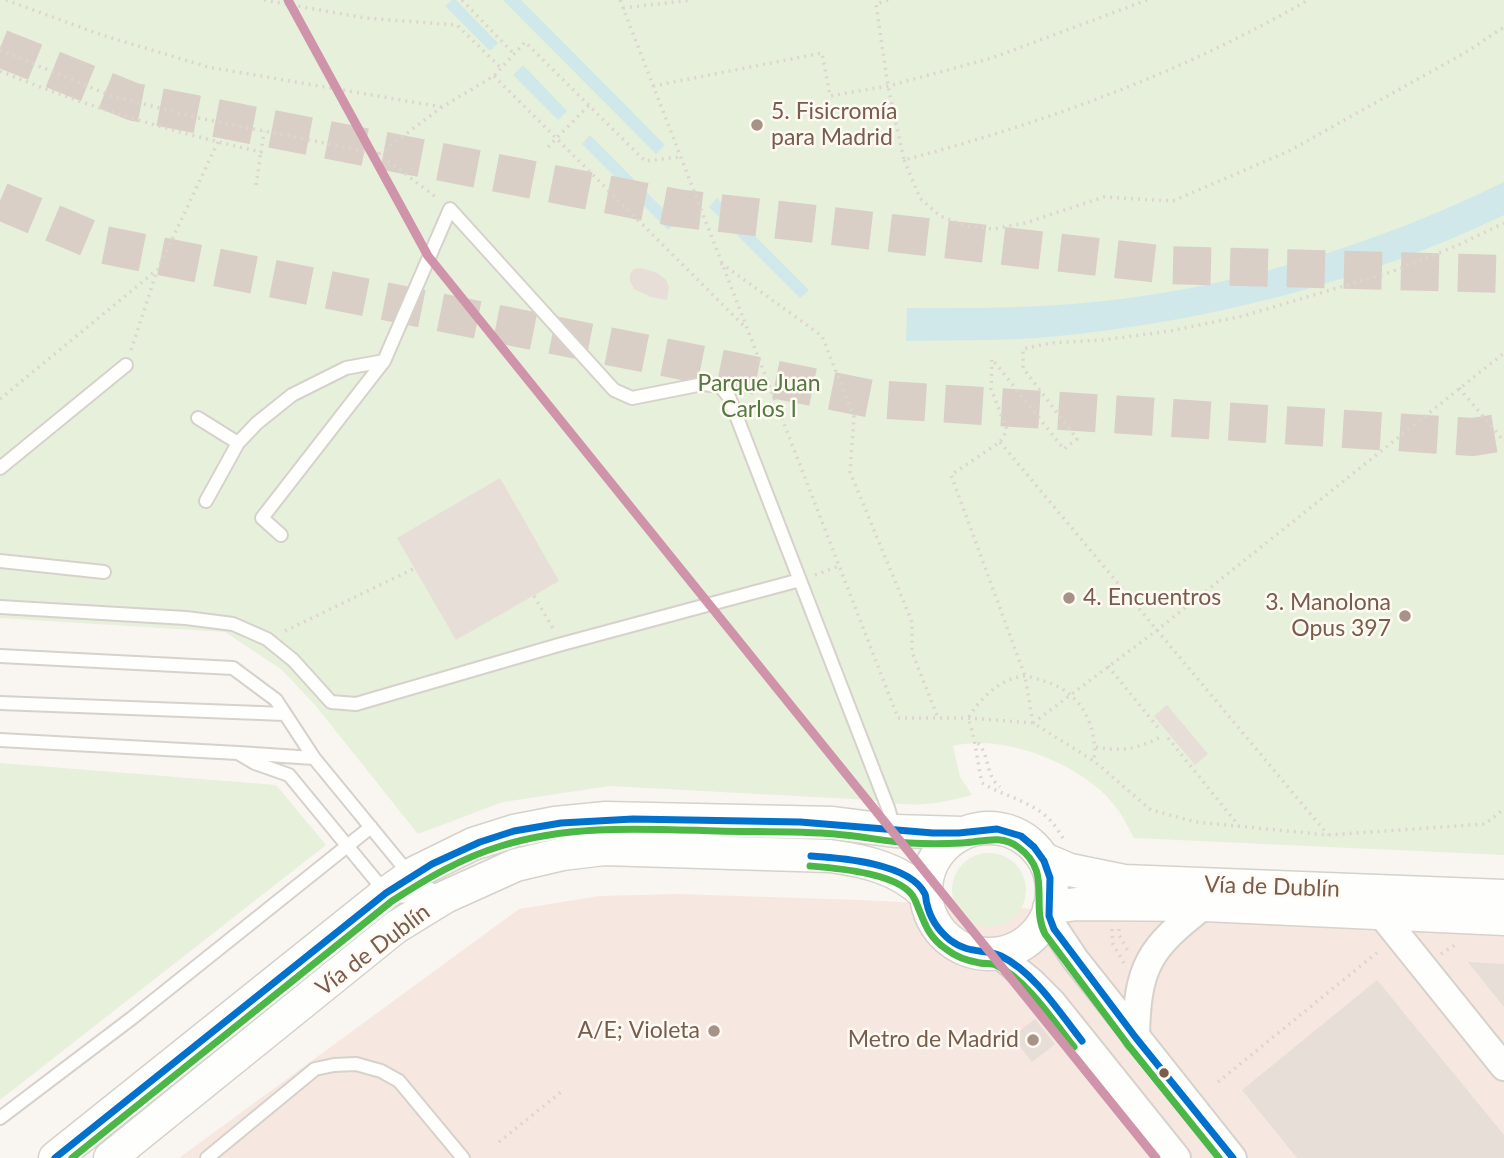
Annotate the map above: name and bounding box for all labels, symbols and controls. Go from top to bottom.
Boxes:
place label: 5. Fisicromía para Madrid [771,98,897,152]
marker: 5. Fisicromía para Madrid [749,117,765,133]
park label: Parque Juan Carlos I [697,370,821,424]
place label: 4. Encuentros [1083,584,1221,612]
place label: 3. Manolona Opus 397 [1265,589,1391,643]
marker: 4. Encuentros [1061,590,1077,606]
marker: 3. Manolona Opus 397 [1397,608,1413,624]
street label: Vía de Dublín [1204,871,1340,903]
street label: Vía de Dublín [311,898,435,1002]
place label: A/E; Violeta [578,1017,700,1045]
marker: A/E; Violeta [706,1023,722,1039]
place label: Metro de Madrid [848,1026,1019,1054]
marker: Metro de Madrid [1025,1032,1041,1048]
unlabelled marker [1157,1066,1171,1080]

